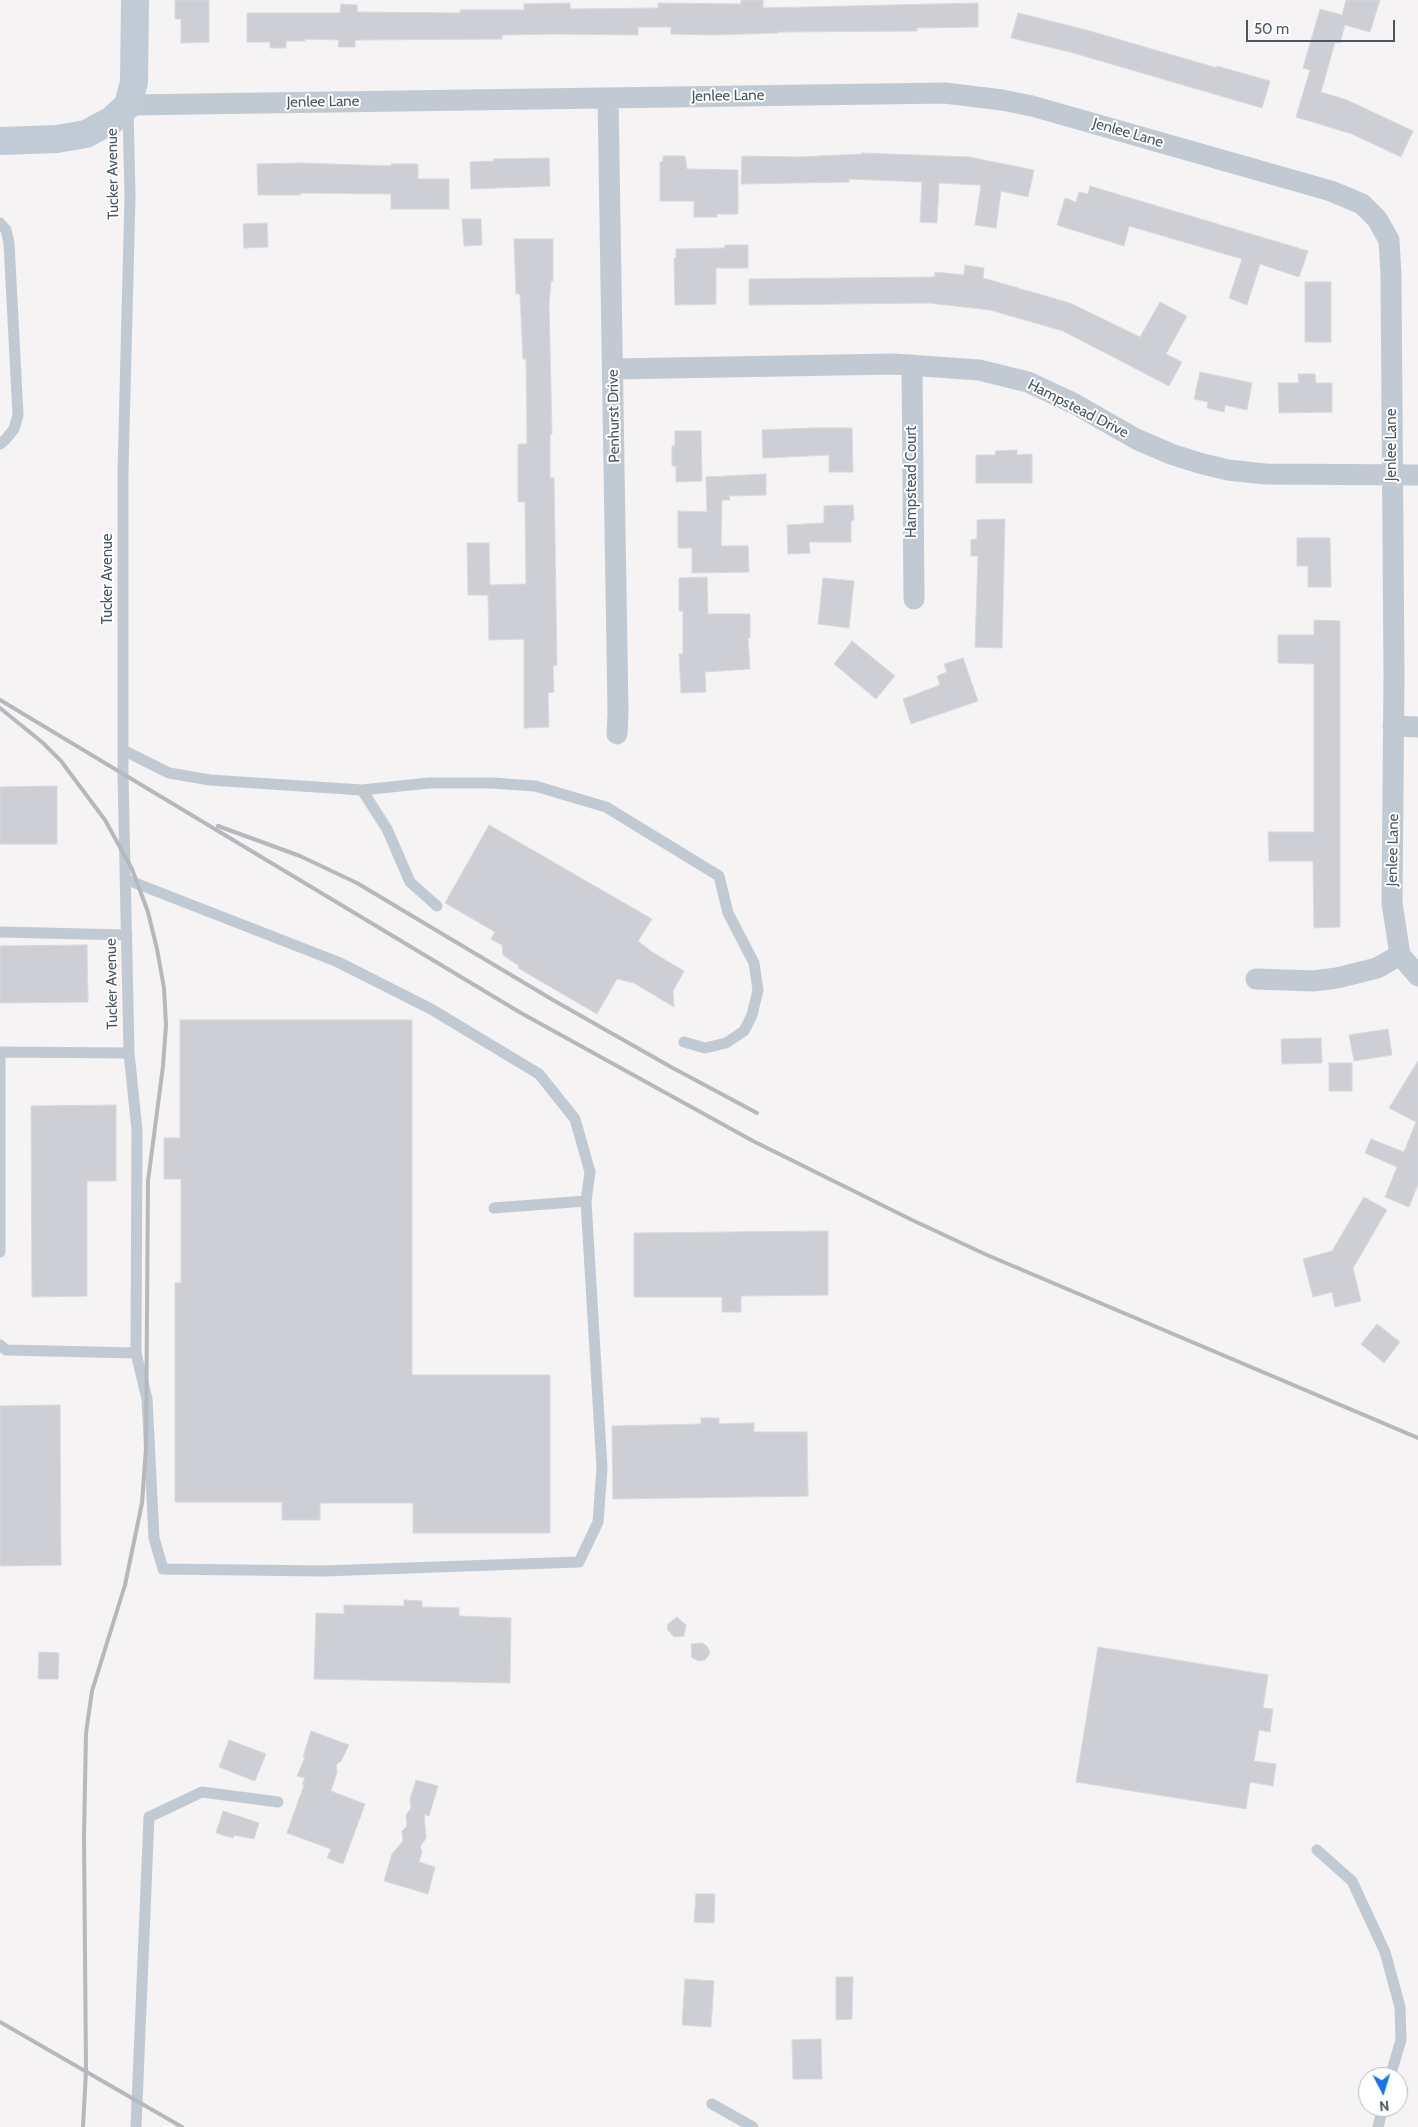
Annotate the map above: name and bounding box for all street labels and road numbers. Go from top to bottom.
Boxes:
street label: Jenlee Lane [692,86,764,106]
street label: Jenlee Lane [287,92,359,112]
street label: Jenlee Lane [1091,114,1165,152]
street label: Tucker Avenue [103,128,123,220]
street label: Penhurst Drive [604,369,624,463]
street label: Hampstead Drive [1025,376,1131,442]
street label: Jenlee Lane [1383,409,1401,481]
street label: Hampstead Court [903,426,921,538]
street label: Tucker Avenue [99,533,117,625]
street label: Jenlee Lane [1383,814,1403,886]
street label: Tucker Avenue [102,938,122,1030]

